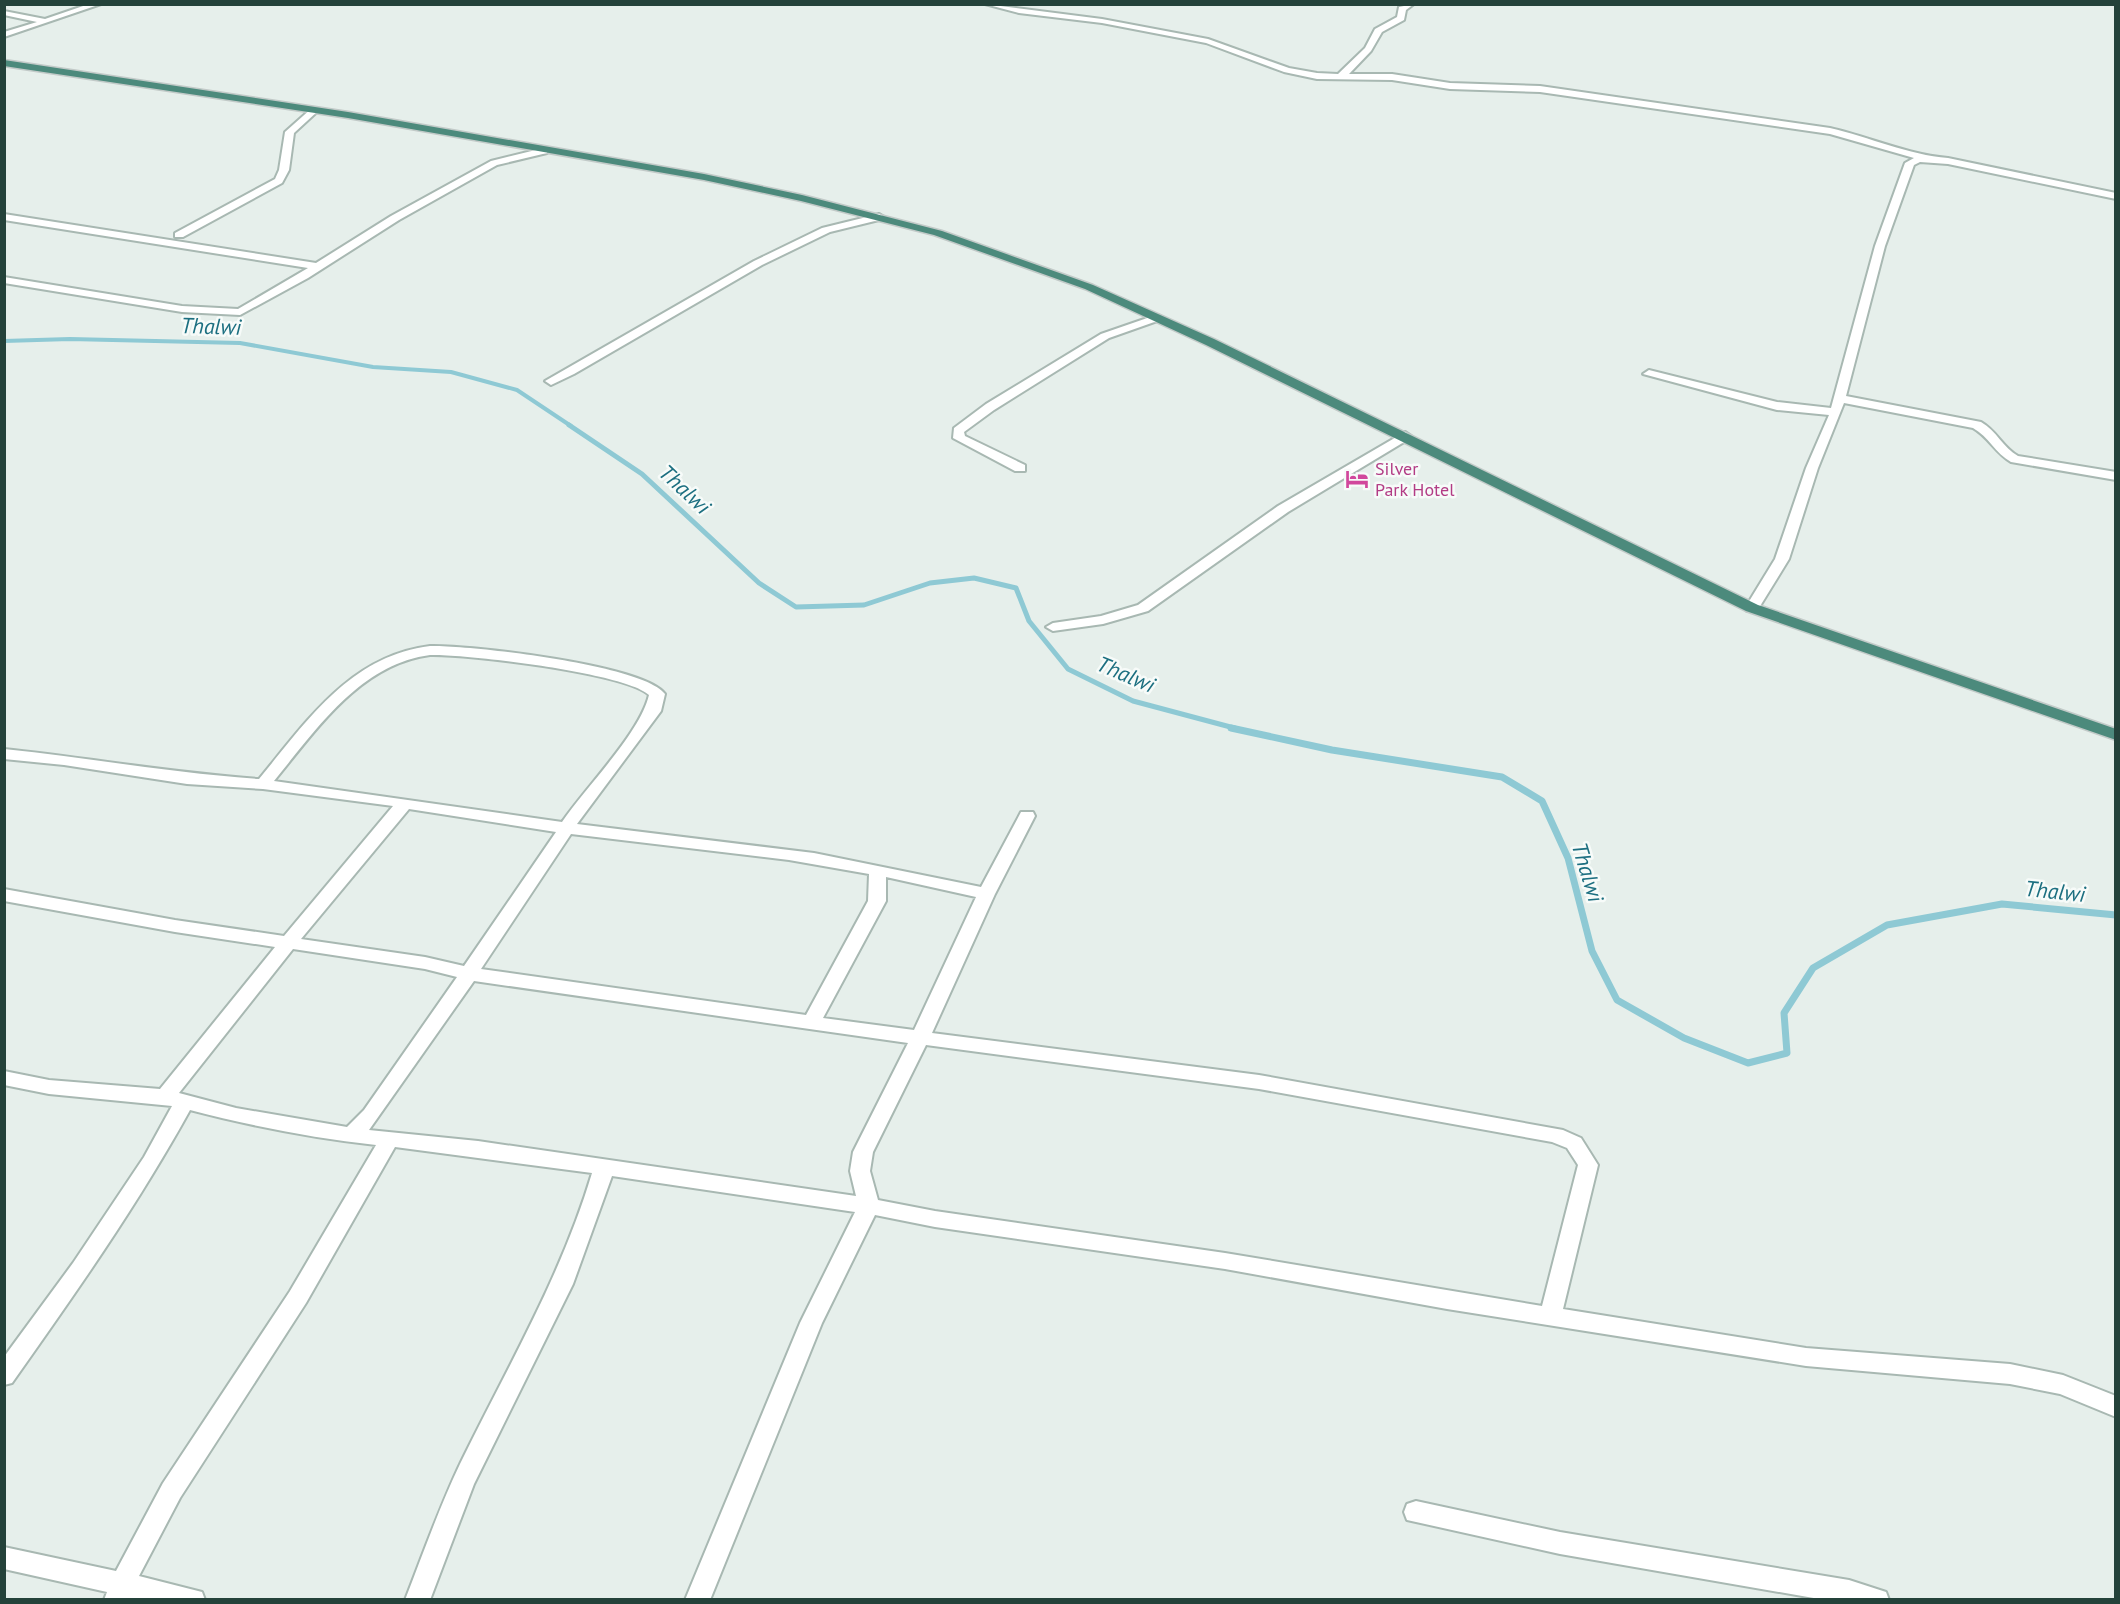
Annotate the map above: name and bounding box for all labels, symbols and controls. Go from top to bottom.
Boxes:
water label: Thalwi [180,311,243,341]
place label: Silver Park Hotel [1375,457,1455,501]
water label: Thalwi [653,458,718,521]
hotel icon: Silver Park Hotel [1344,466,1370,492]
water label: Thalwi [1093,649,1161,699]
water label: Thalwi [1566,839,1611,906]
water label: Thalwi [2023,874,2088,908]

